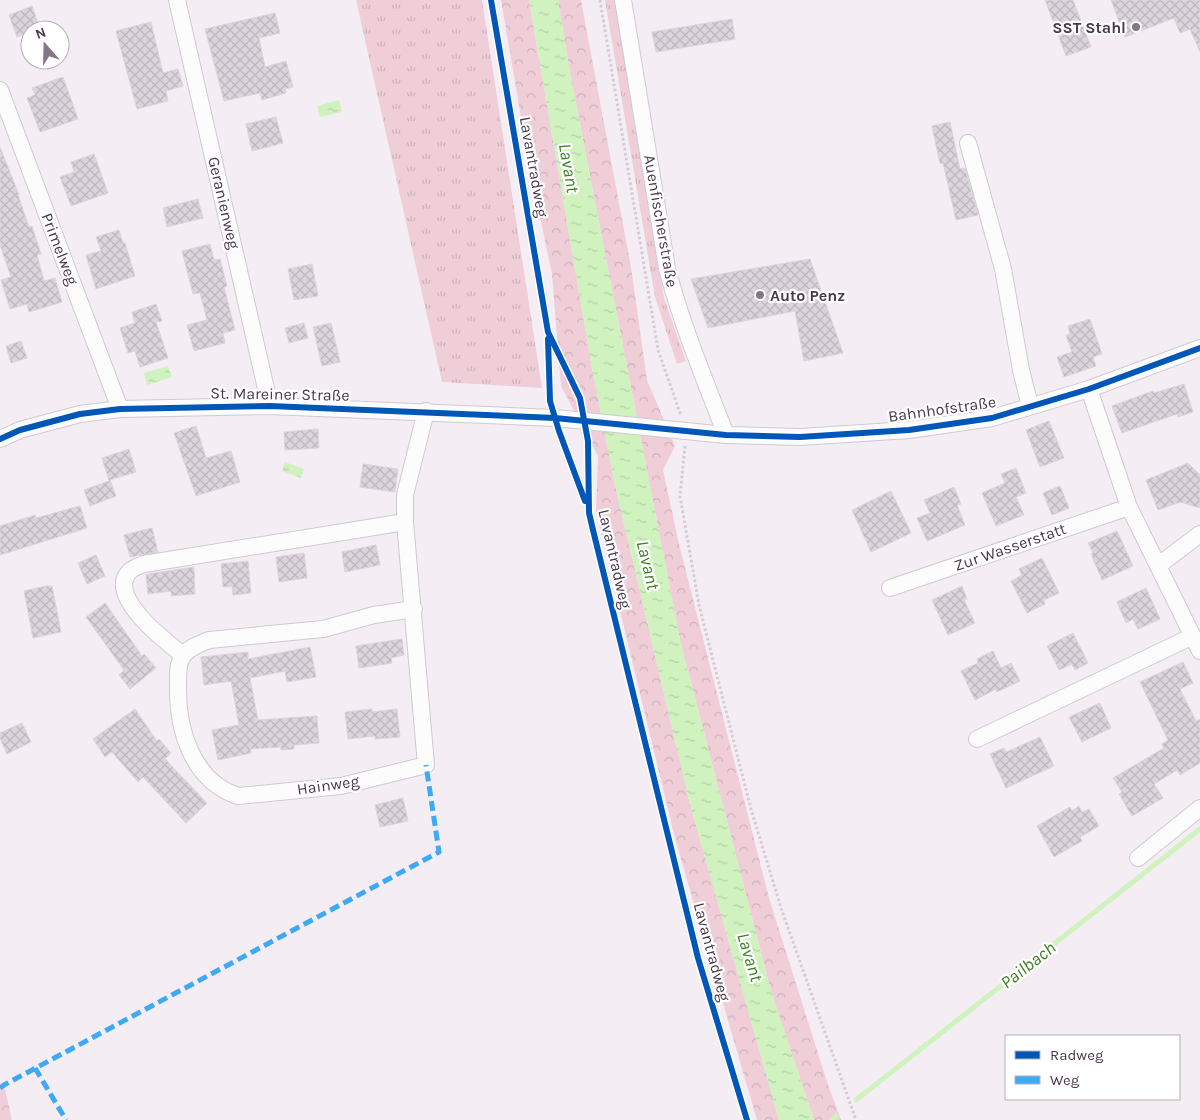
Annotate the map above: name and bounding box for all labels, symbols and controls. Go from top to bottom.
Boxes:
place label: SST Stahl [1052,18,1126,37]
north arrow [20,20,70,70]
marker: SST Stahl [1130,21,1142,33]
text: N [33,24,48,43]
street label: Lavantradweg [516,115,552,219]
water label: Lavant [554,142,584,195]
street label: Auenfischerstraße [640,153,682,289]
street label: Geranienweg [204,155,244,251]
street label: Primelweg [38,210,82,288]
place label: Auto Penz [770,286,845,305]
marker: Auto Penz [754,289,766,301]
street label: St. Mareiner Straße [210,383,350,405]
street label: Bahnhofstraße [887,392,997,426]
street label: Lavantradweg [594,507,636,611]
street label: Zur Wasserstatt [951,519,1069,575]
water label: Lavant [632,538,665,593]
street label: Hainweg [296,771,360,799]
street label: Lavantradweg [690,900,734,1004]
water label: Lavant [732,930,768,985]
water label: Pailbach [996,937,1060,993]
legend [1005,1035,1180,1100]
text: Radweg [1050,1046,1104,1064]
text: Weg [1050,1071,1080,1089]

